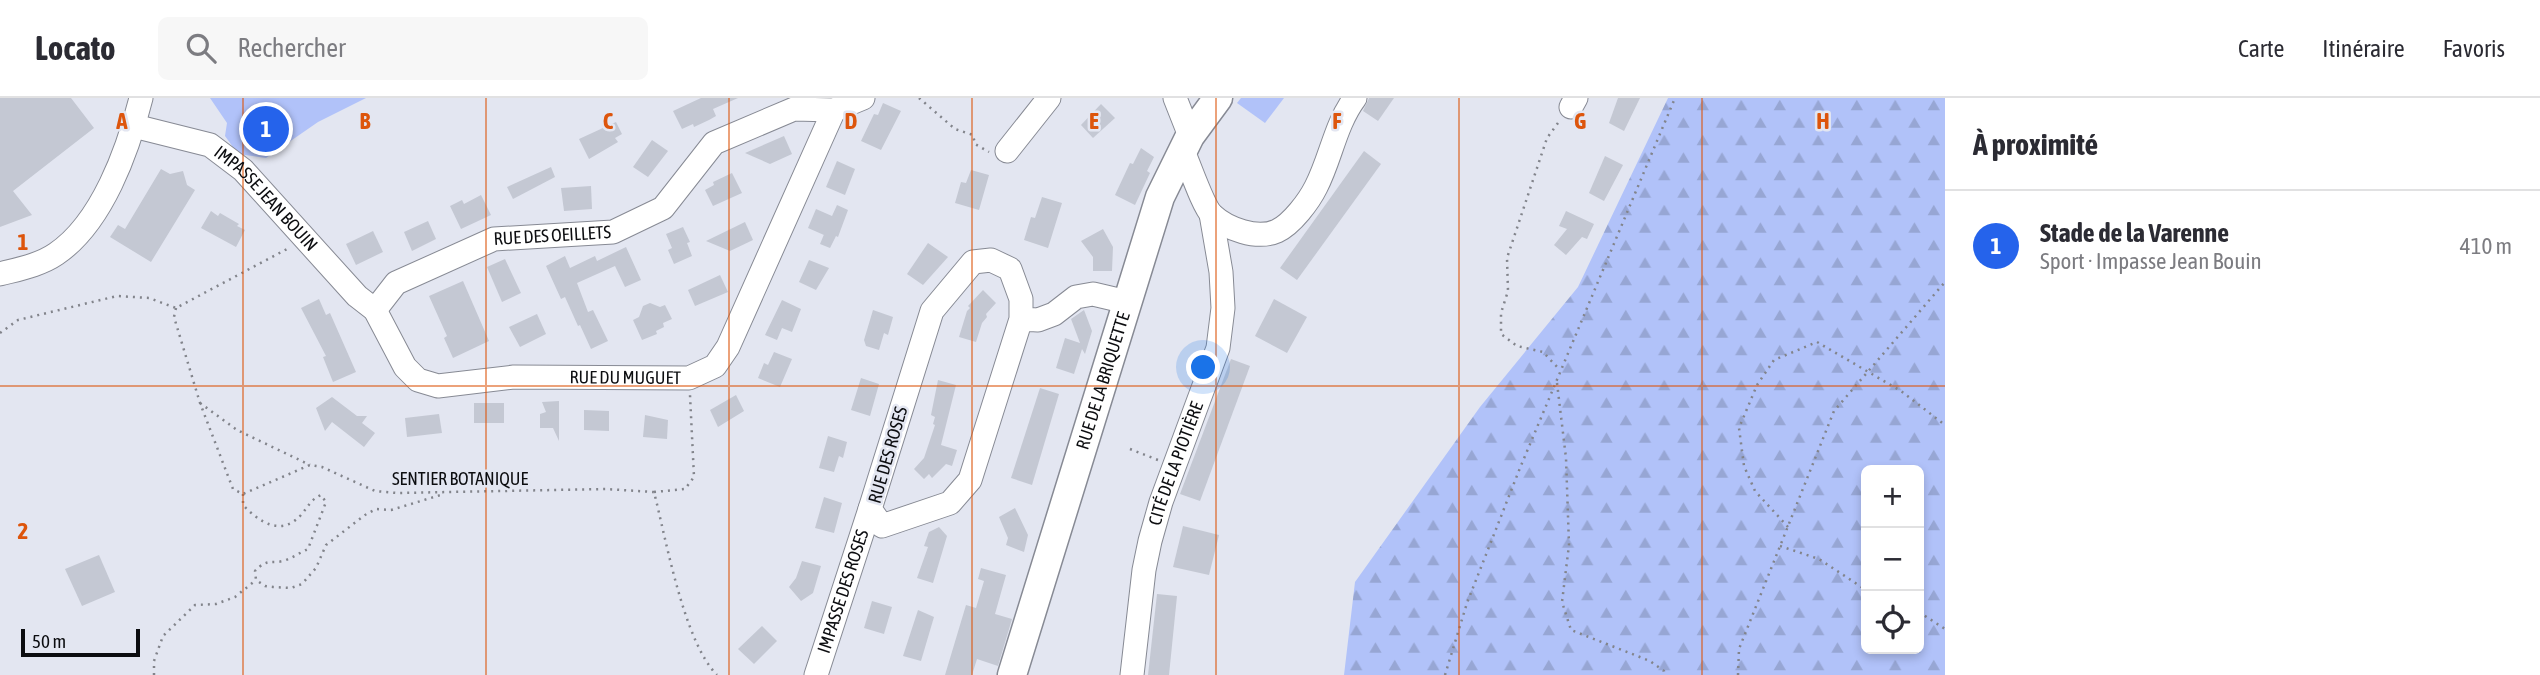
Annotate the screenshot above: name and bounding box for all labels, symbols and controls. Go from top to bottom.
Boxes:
search box [158,17,648,80]
text: Locato [35,29,116,67]
icon: search [182,29,220,67]
text: Rechercher [238,33,346,63]
text: Carte [2238,35,2284,62]
text: Itinéraire [2322,35,2405,62]
text: Favoris [2443,35,2505,62]
pin: 1 [243,103,289,155]
text: A [115,108,128,134]
text: B [360,108,371,134]
text: C [603,108,614,134]
text: D [845,108,858,134]
text: E [1089,108,1099,134]
text: F [1332,108,1342,134]
text: G [1574,108,1586,134]
text: H [1816,108,1830,134]
text: À proximité [1973,127,2098,161]
street label: IMPASSE JEAN BOUIN [210,141,322,255]
text: Stade de la Varenne [2040,218,2229,248]
street label: RUE DES OEILLETS [493,221,612,249]
text: 1 [18,229,29,255]
text: 1 [1991,233,2001,259]
text: 410 m [2460,233,2512,259]
text: Sport · Impasse Jean Bouin [2040,248,2262,274]
street label: RUE DE LA BRIQUETTE [1071,309,1134,452]
your location [1186,350,1220,384]
street label: RUE DU MUGUET [570,366,681,388]
street label: CITÉ DE LA PIOTIÈRE [1144,398,1207,527]
street label: RUE DES ROSES [864,404,911,506]
map controls [1861,465,1924,654]
button: + [1861,465,1924,528]
street label: SENTIER BOTANIQUE [392,468,528,489]
text: 2 [18,518,28,544]
street label: IMPASSE DES ROSES [813,526,873,656]
button: − [1861,528,1924,591]
button: locate [1861,591,1924,654]
scale bar [21,626,140,658]
text: 50 m [32,630,66,652]

